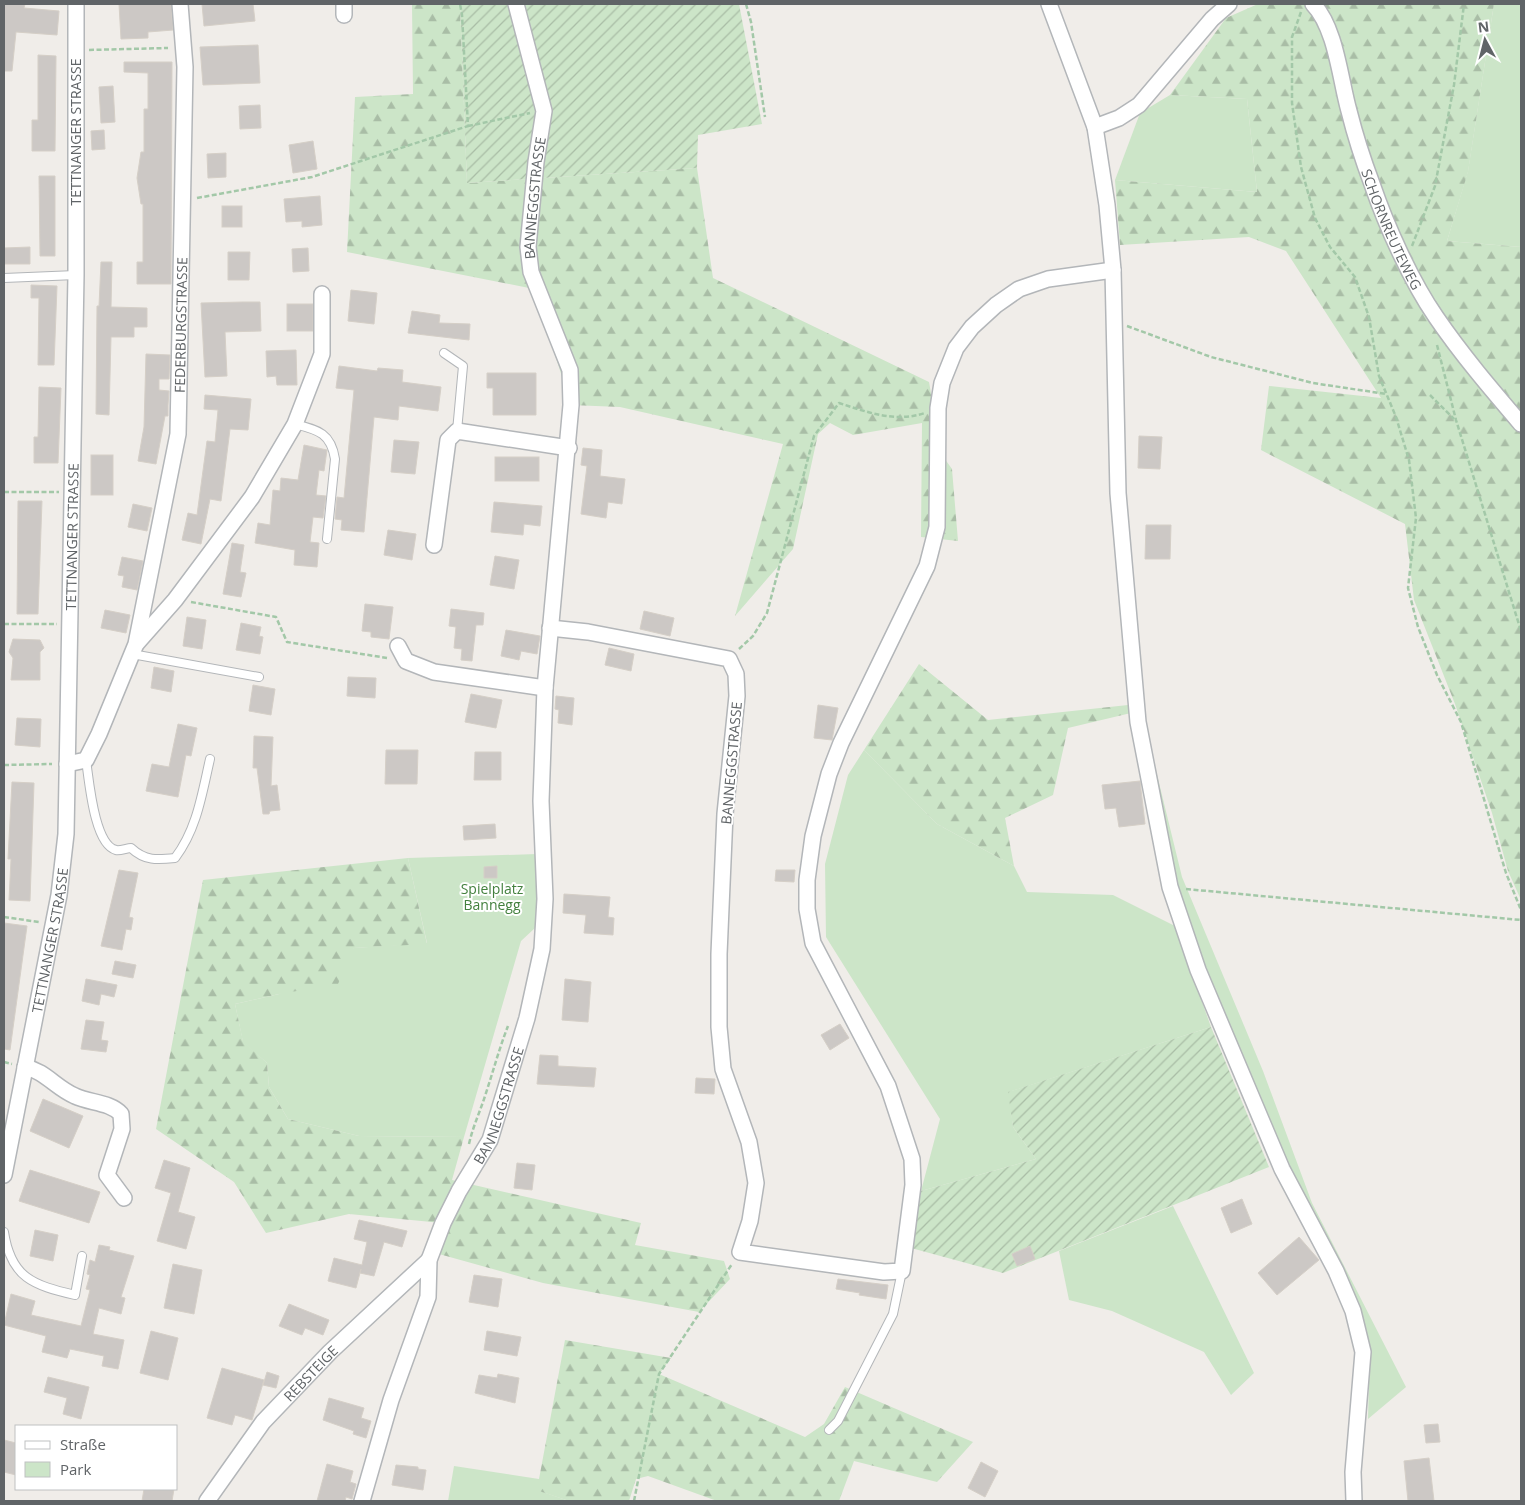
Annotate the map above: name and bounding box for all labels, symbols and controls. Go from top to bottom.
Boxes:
north arrow [1460,15,1510,65]
text: N [1477,16,1490,37]
street label: TETTNANGER STRASSE [66,58,85,206]
street label: BANNEGGSTRASSE [518,135,549,260]
street label: SCHORNREUTEWEG [1358,166,1427,293]
street label: FEDERBURGSTRASSE [169,257,191,393]
street label: TETTNANGER STRASSE [61,463,82,611]
street label: BANNEGGSTRASSE [716,701,746,825]
street label: TETTNANGER STRASSE [27,867,72,1015]
park label: Spielplatz Bannegg [461,879,524,914]
street label: BANNEGGSTRASSE [468,1044,527,1167]
street label: REBSTEIGE [279,1341,341,1405]
legend [15,1425,178,1490]
text: Straße [60,1434,106,1454]
text: Park [60,1459,91,1479]

